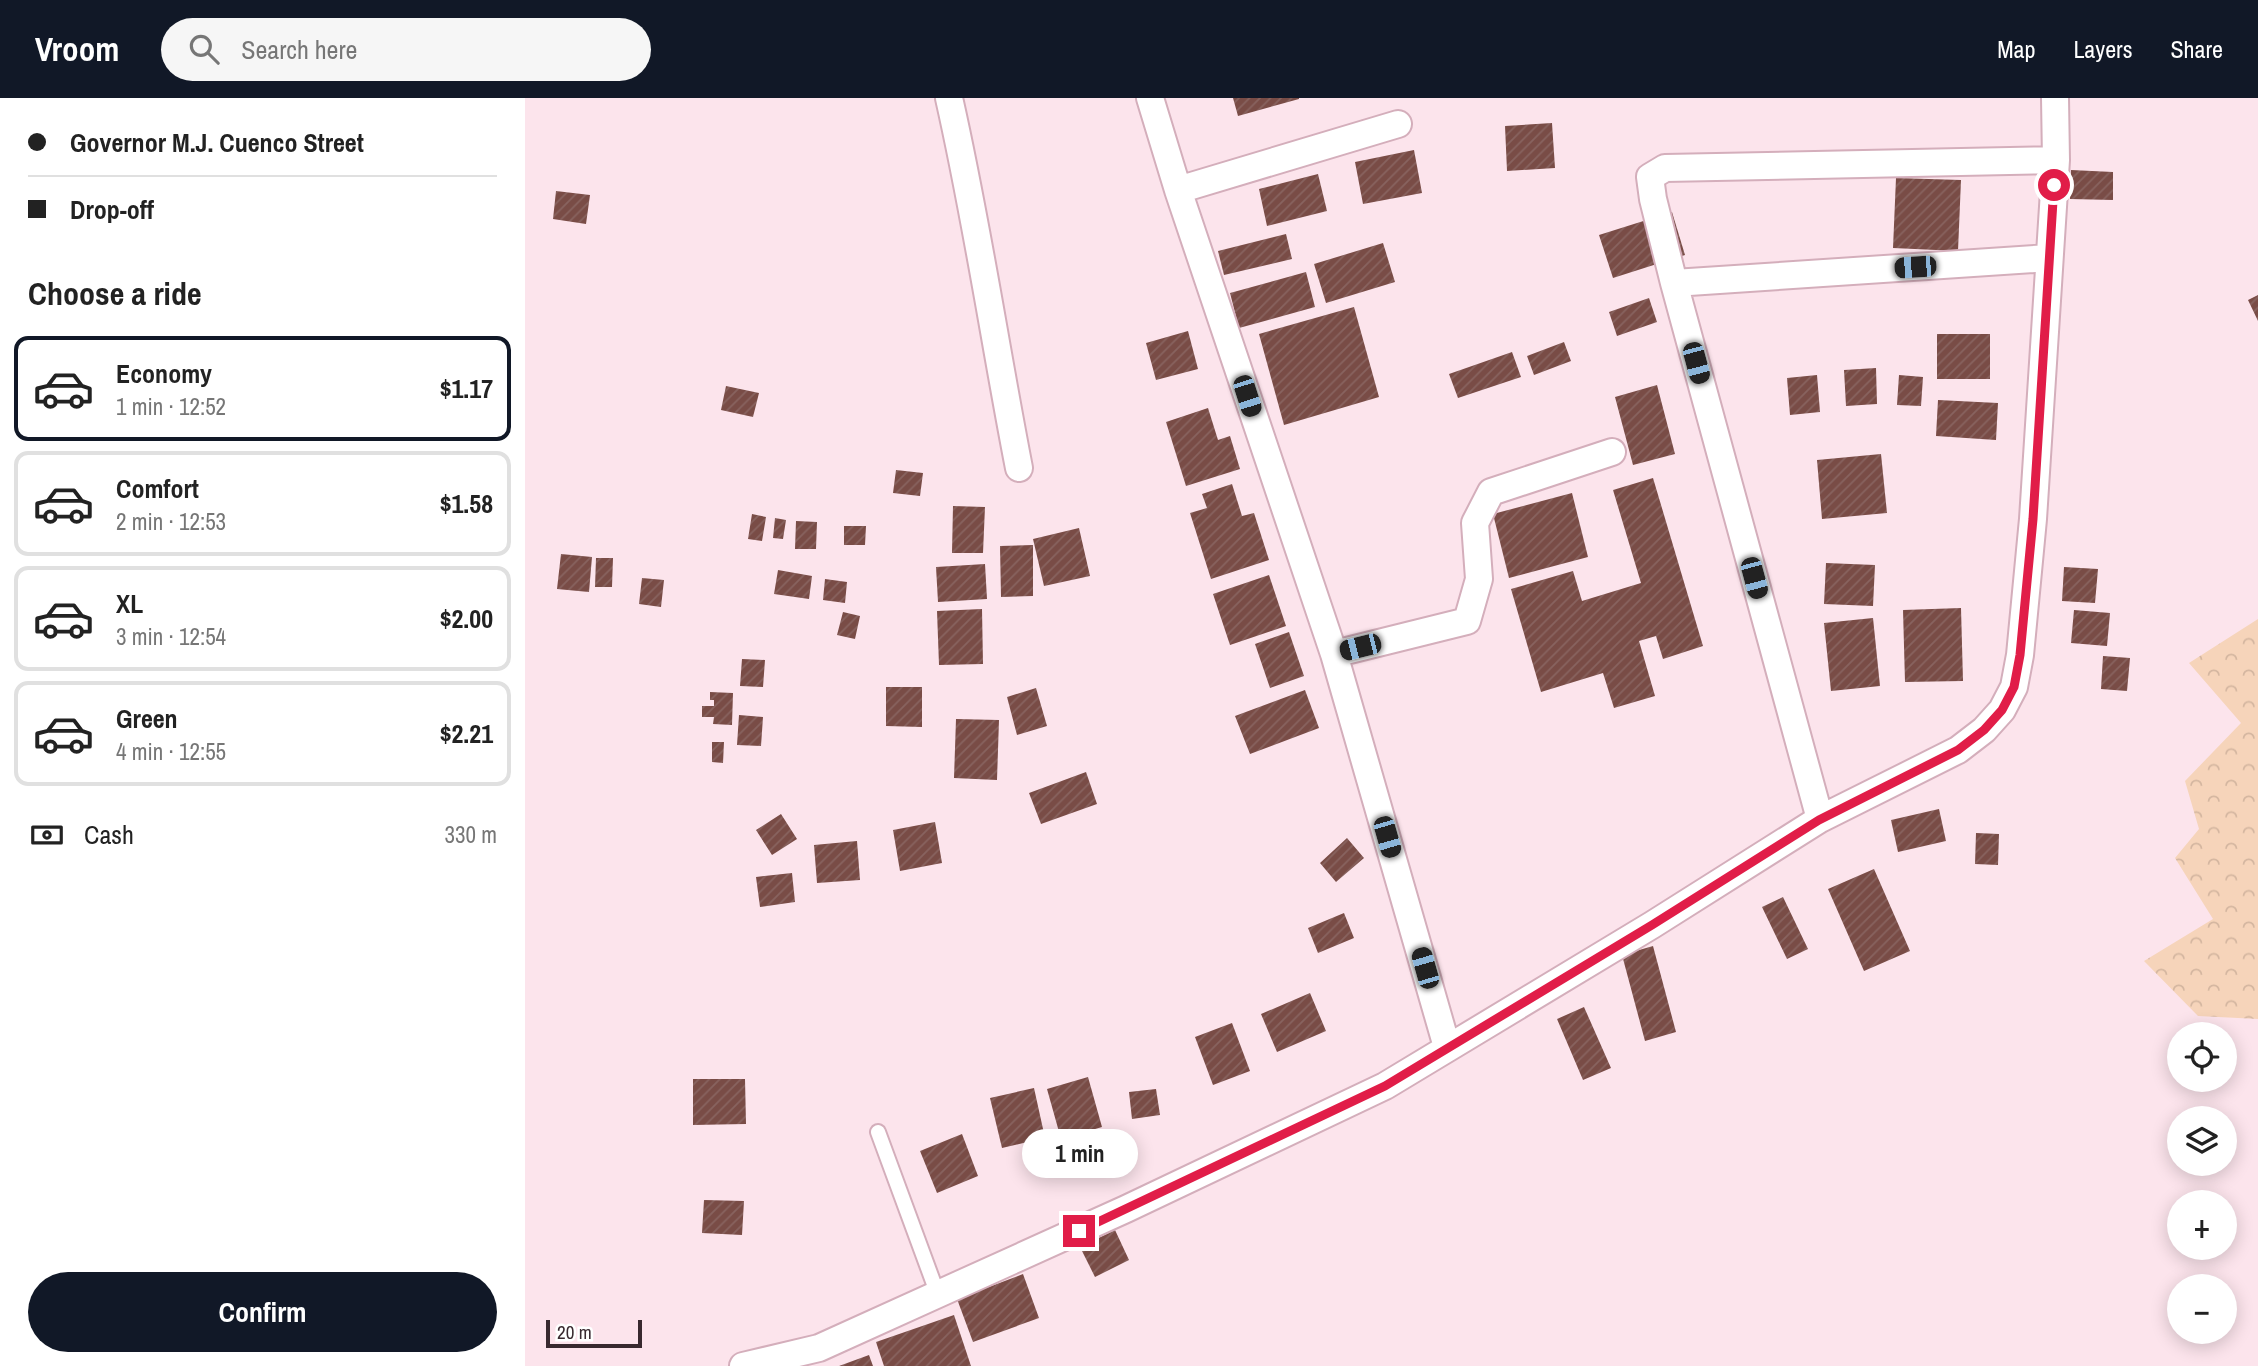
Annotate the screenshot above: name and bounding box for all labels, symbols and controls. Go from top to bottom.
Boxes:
search box [161,18,651,81]
text: Vroom [35,27,119,71]
icon: search [185,30,223,68]
text: Search here [241,32,357,67]
text: Map [1997,33,2035,65]
text: Layers [2073,33,2132,65]
text: Share [2170,33,2223,65]
text: Governor M.J. Cuenco Street [70,125,364,160]
route start [2038,169,2070,201]
text: Drop-off [70,192,154,227]
car [1894,255,1937,279]
text: Choose a ride [28,272,202,315]
car [1681,340,1712,386]
text: Economy [116,356,212,391]
icon: car [32,357,95,420]
text: $1.17 [440,371,493,406]
car [1231,373,1264,419]
text: 1 min · 12:52 [116,391,226,422]
text: Comfort [116,471,199,506]
icon: car [32,472,95,535]
text: $1.58 [440,486,493,521]
text: 2 min · 12:53 [116,506,226,537]
car [1739,555,1770,601]
text: XL [116,586,143,621]
icon: car [32,587,95,650]
text: $2.00 [440,601,493,636]
text: 3 min · 12:54 [116,621,226,652]
car [1338,632,1383,662]
text: Green [116,701,178,736]
icon: car [32,702,95,765]
text: $2.21 [440,716,493,751]
text: 4 min · 12:55 [116,736,226,767]
car [1372,814,1403,860]
icon: cash [28,816,66,854]
text: Cash [84,817,134,852]
text: 330 m [445,819,497,850]
car [1410,945,1441,991]
map controls [2167,1022,2237,1344]
button: locate [2167,1022,2237,1092]
button: layers [2167,1106,2237,1176]
callout: 1 min [1021,1130,1137,1178]
text: 1 min [1055,1138,1105,1169]
button: + [2167,1190,2237,1260]
route end [1063,1215,1095,1247]
button: Confirm [28,1272,497,1352]
button: − [2167,1274,2237,1344]
scale bar [546,1317,642,1349]
text: 20 m [557,1319,592,1345]

